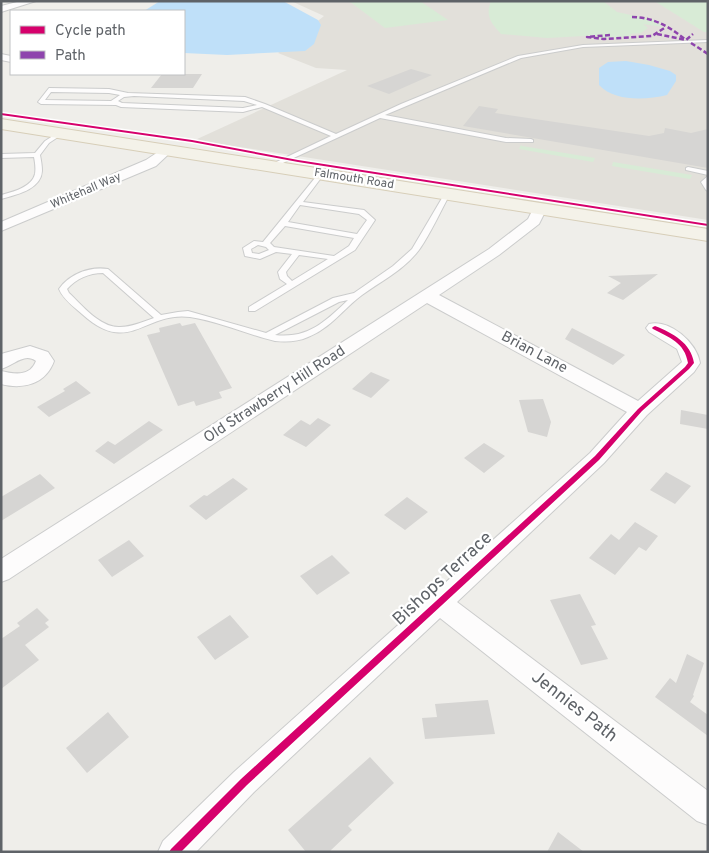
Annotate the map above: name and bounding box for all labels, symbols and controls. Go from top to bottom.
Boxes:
legend [10,10,185,75]
text: Cycle path [55,22,126,41]
text: Path [55,47,86,66]
street label: Falmouth Road [313,165,395,193]
street label: Whitehall Way [48,169,124,213]
street label: Brian Lane [497,328,571,378]
street label: Old Strawberry Hill Road [201,342,349,448]
street label: Bishops Terrace [388,527,498,631]
street label: Jennies Path [526,666,622,748]

